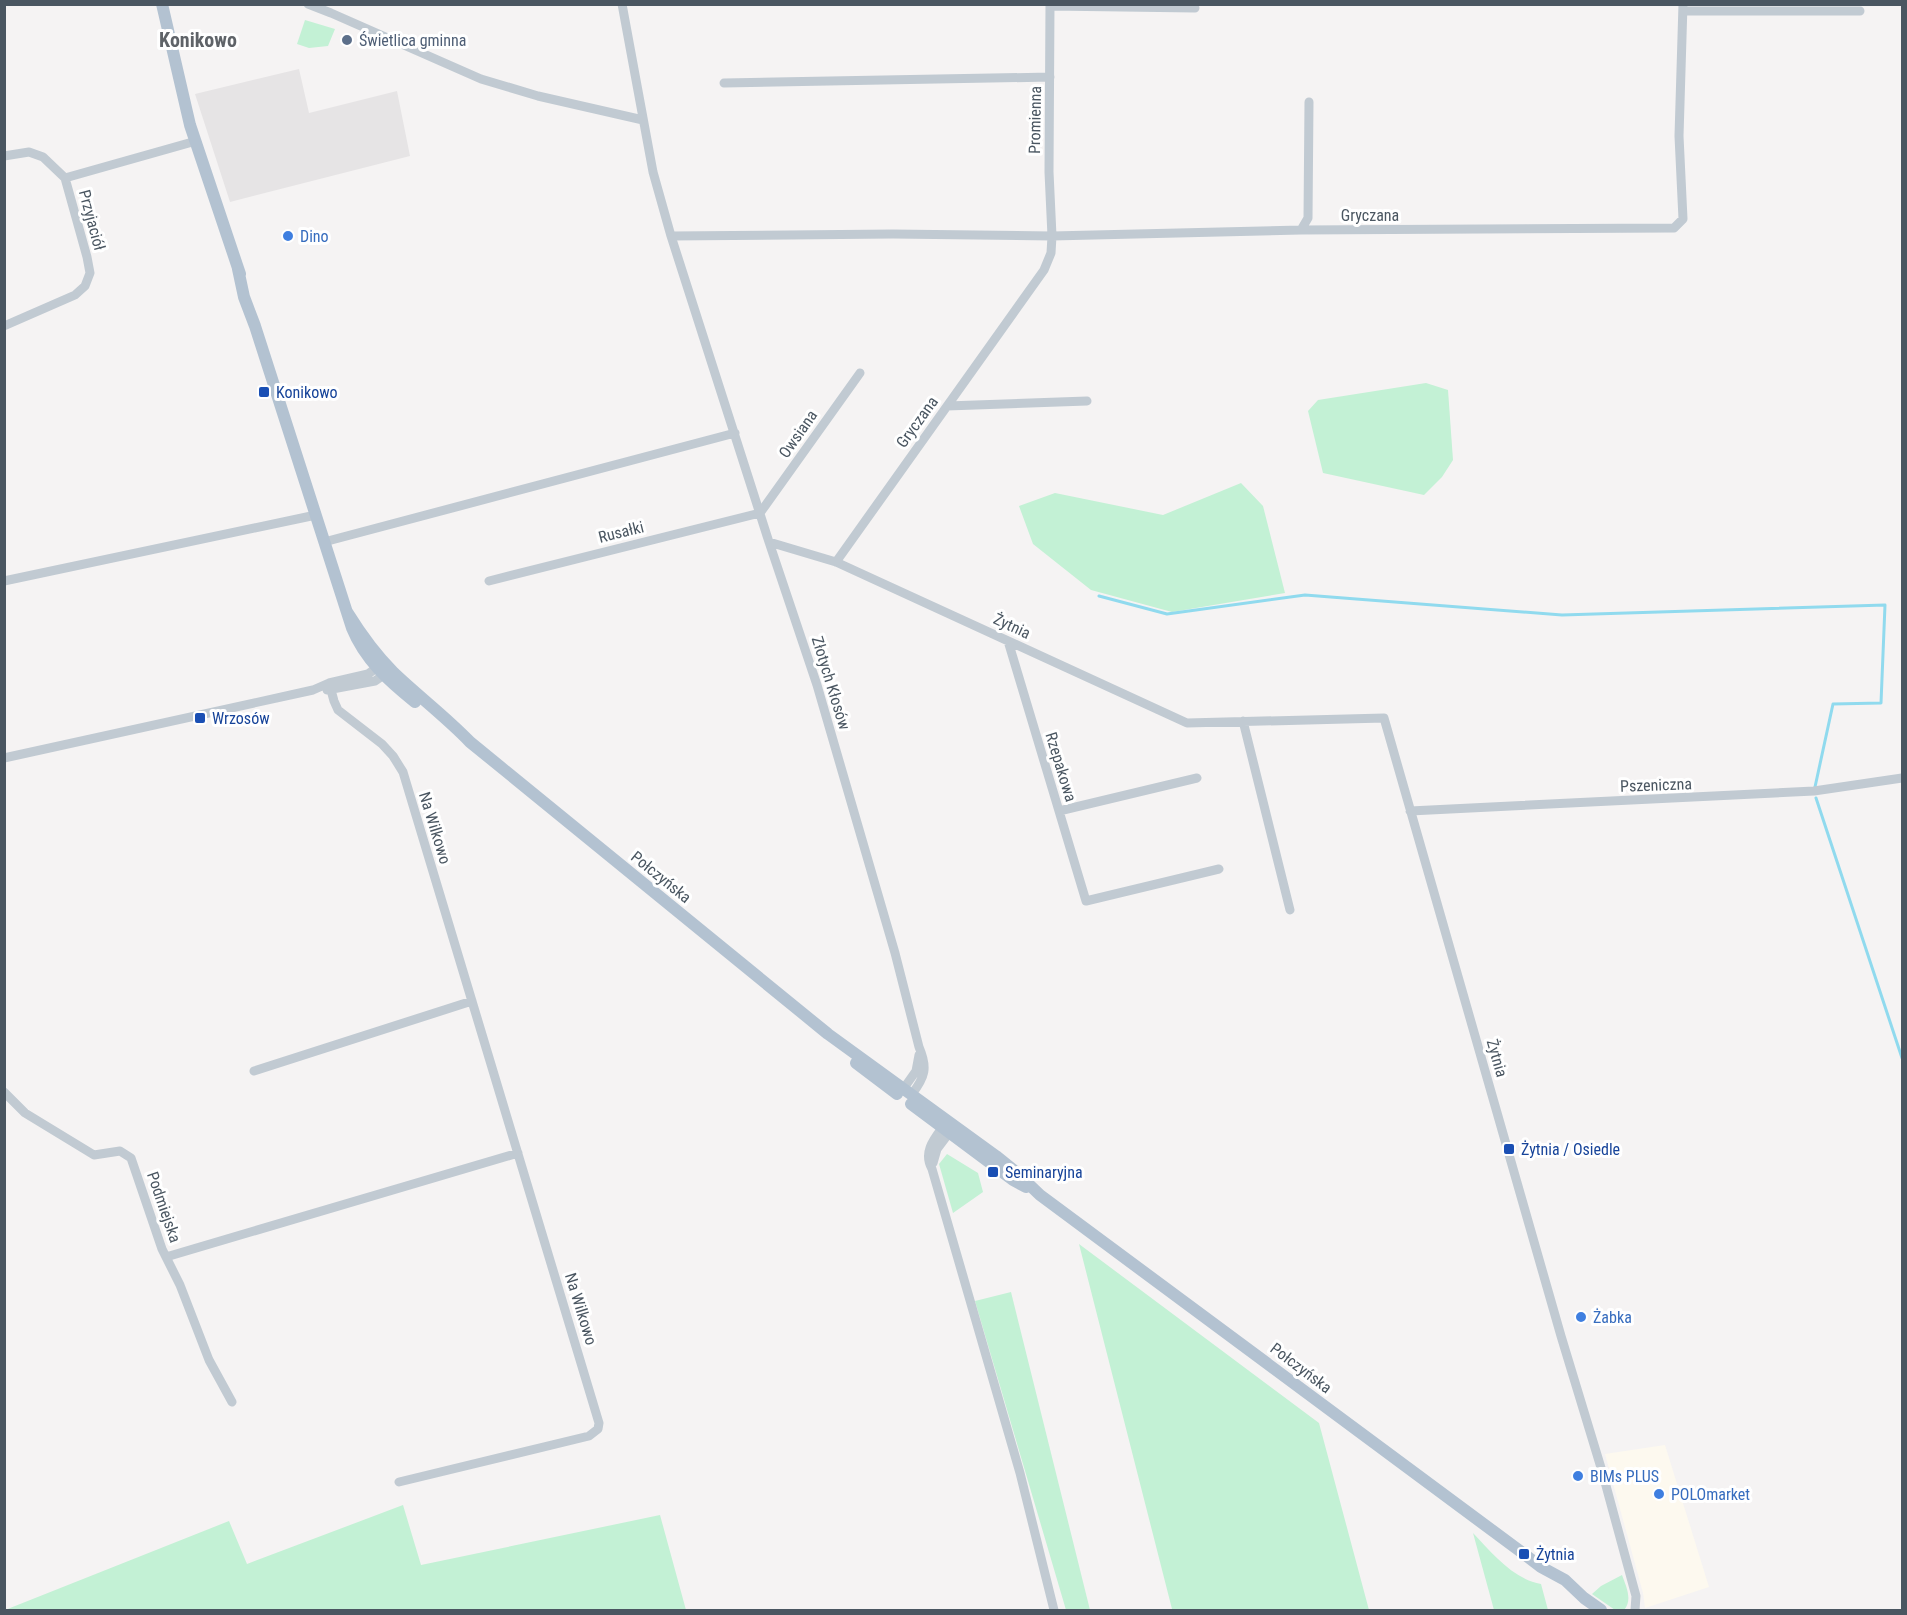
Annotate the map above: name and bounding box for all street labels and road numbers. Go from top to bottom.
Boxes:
street label: Promienna [1025,86,1045,154]
street label: Przyjaciół [75,188,109,252]
street label: Gryczana [1341,206,1399,225]
street label: Gryczana [892,393,942,451]
street label: Owsiana [775,406,821,462]
street label: Rusałki [596,517,646,547]
street label: Żytnia [990,609,1034,643]
street label: Złotych Kłosów [808,634,854,732]
street label: Rzepakowa [1041,730,1081,804]
street label: Pszeniczna [1620,774,1692,796]
street label: Na Wilkowo [415,790,455,866]
street label: Połczyńska [627,847,695,907]
street label: Żytnia [1483,1037,1511,1079]
street label: Podmiejska [143,1169,185,1245]
street label: Na Wilkowo [561,1271,601,1347]
street label: Połczyńska [1267,1339,1335,1397]

